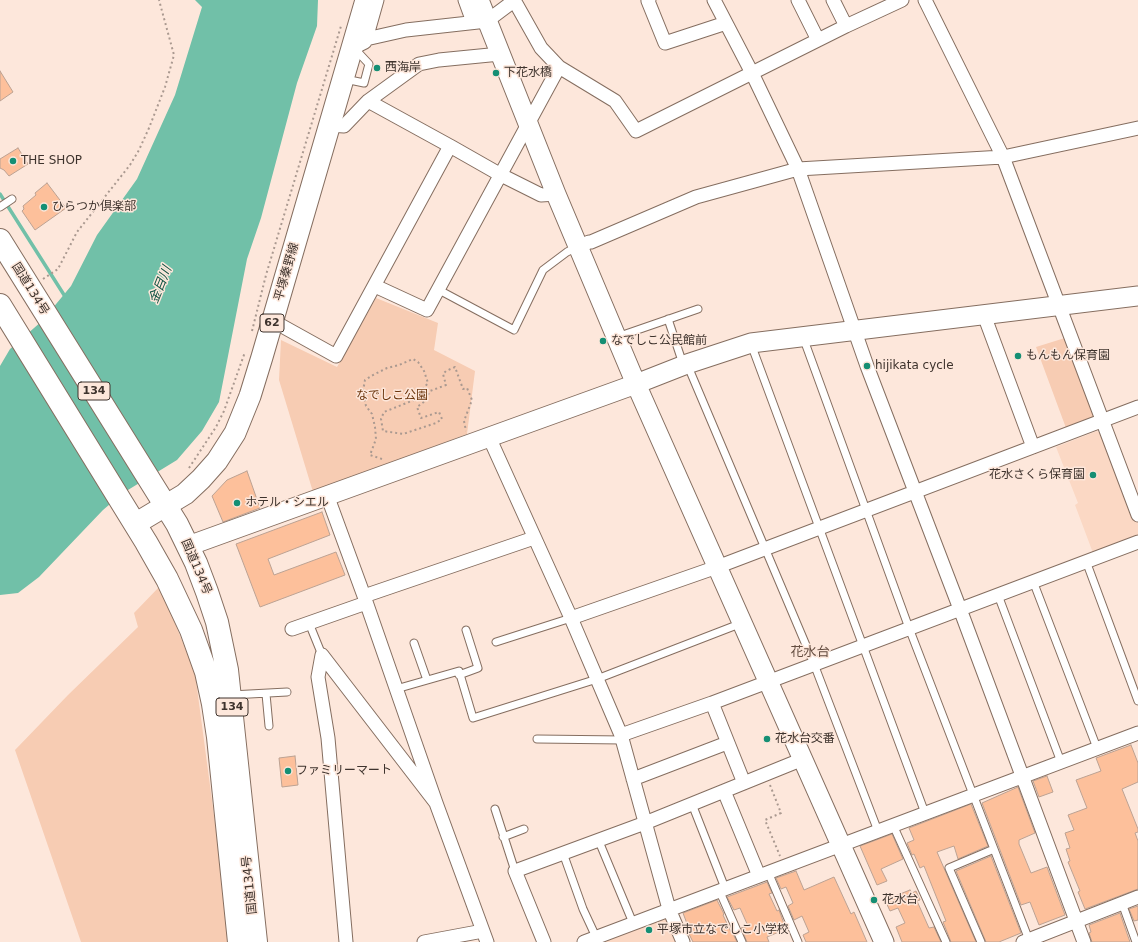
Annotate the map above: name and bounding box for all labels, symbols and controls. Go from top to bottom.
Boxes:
place label: 西海岸 [385,61,421,75]
marker: 西海岸 [372,63,382,73]
place label: 下花水橋 [504,66,552,80]
marker: 下花水橋 [491,68,501,78]
place label: THE SHOP [21,154,82,168]
marker: THE SHOP [8,156,18,166]
place label: ひらつか倶楽部 [52,200,136,214]
marker: ひらつか倶楽部 [39,202,49,212]
street label: 平塚秦野線 [272,241,302,303]
street label: 国道134号 [8,260,52,318]
water label: 金目川 [146,264,176,306]
road number: 62 [260,314,284,332]
place label: なでしこ公民館前 [611,334,707,348]
marker: なでしこ公民館前 [598,336,608,346]
place label: もんもん保育園 [1026,349,1110,363]
marker: もんもん保育園 [1013,351,1023,361]
place label: hijikata cycle [875,359,954,373]
marker: hijikata cycle [862,361,872,371]
road number: 134 [78,382,110,400]
park label: なでしこ公園 [356,389,428,403]
place label: 花水さくら保育園 [989,468,1085,482]
marker: 花水さくら保育園 [1088,470,1098,480]
place label: ホテル・シエル [245,496,329,510]
marker: ホテル・シエル [232,498,242,508]
street label: 国道134号 [178,537,214,597]
district label: 花水台 [791,645,829,661]
road number: 134 [216,698,248,716]
place label: 花水台交番 [775,732,835,746]
marker: 花水台交番 [762,734,772,744]
place label: ファミリーマート [296,764,392,778]
marker: ファミリーマート [283,766,293,776]
street label: 国道134号 [240,855,260,915]
place label: 花水台 [882,893,918,907]
marker: 花水台 [869,895,879,905]
place label: 平塚市立なでしこ小学校 [657,923,789,937]
marker: 平塚市立なでしこ小学校 [644,925,654,935]

